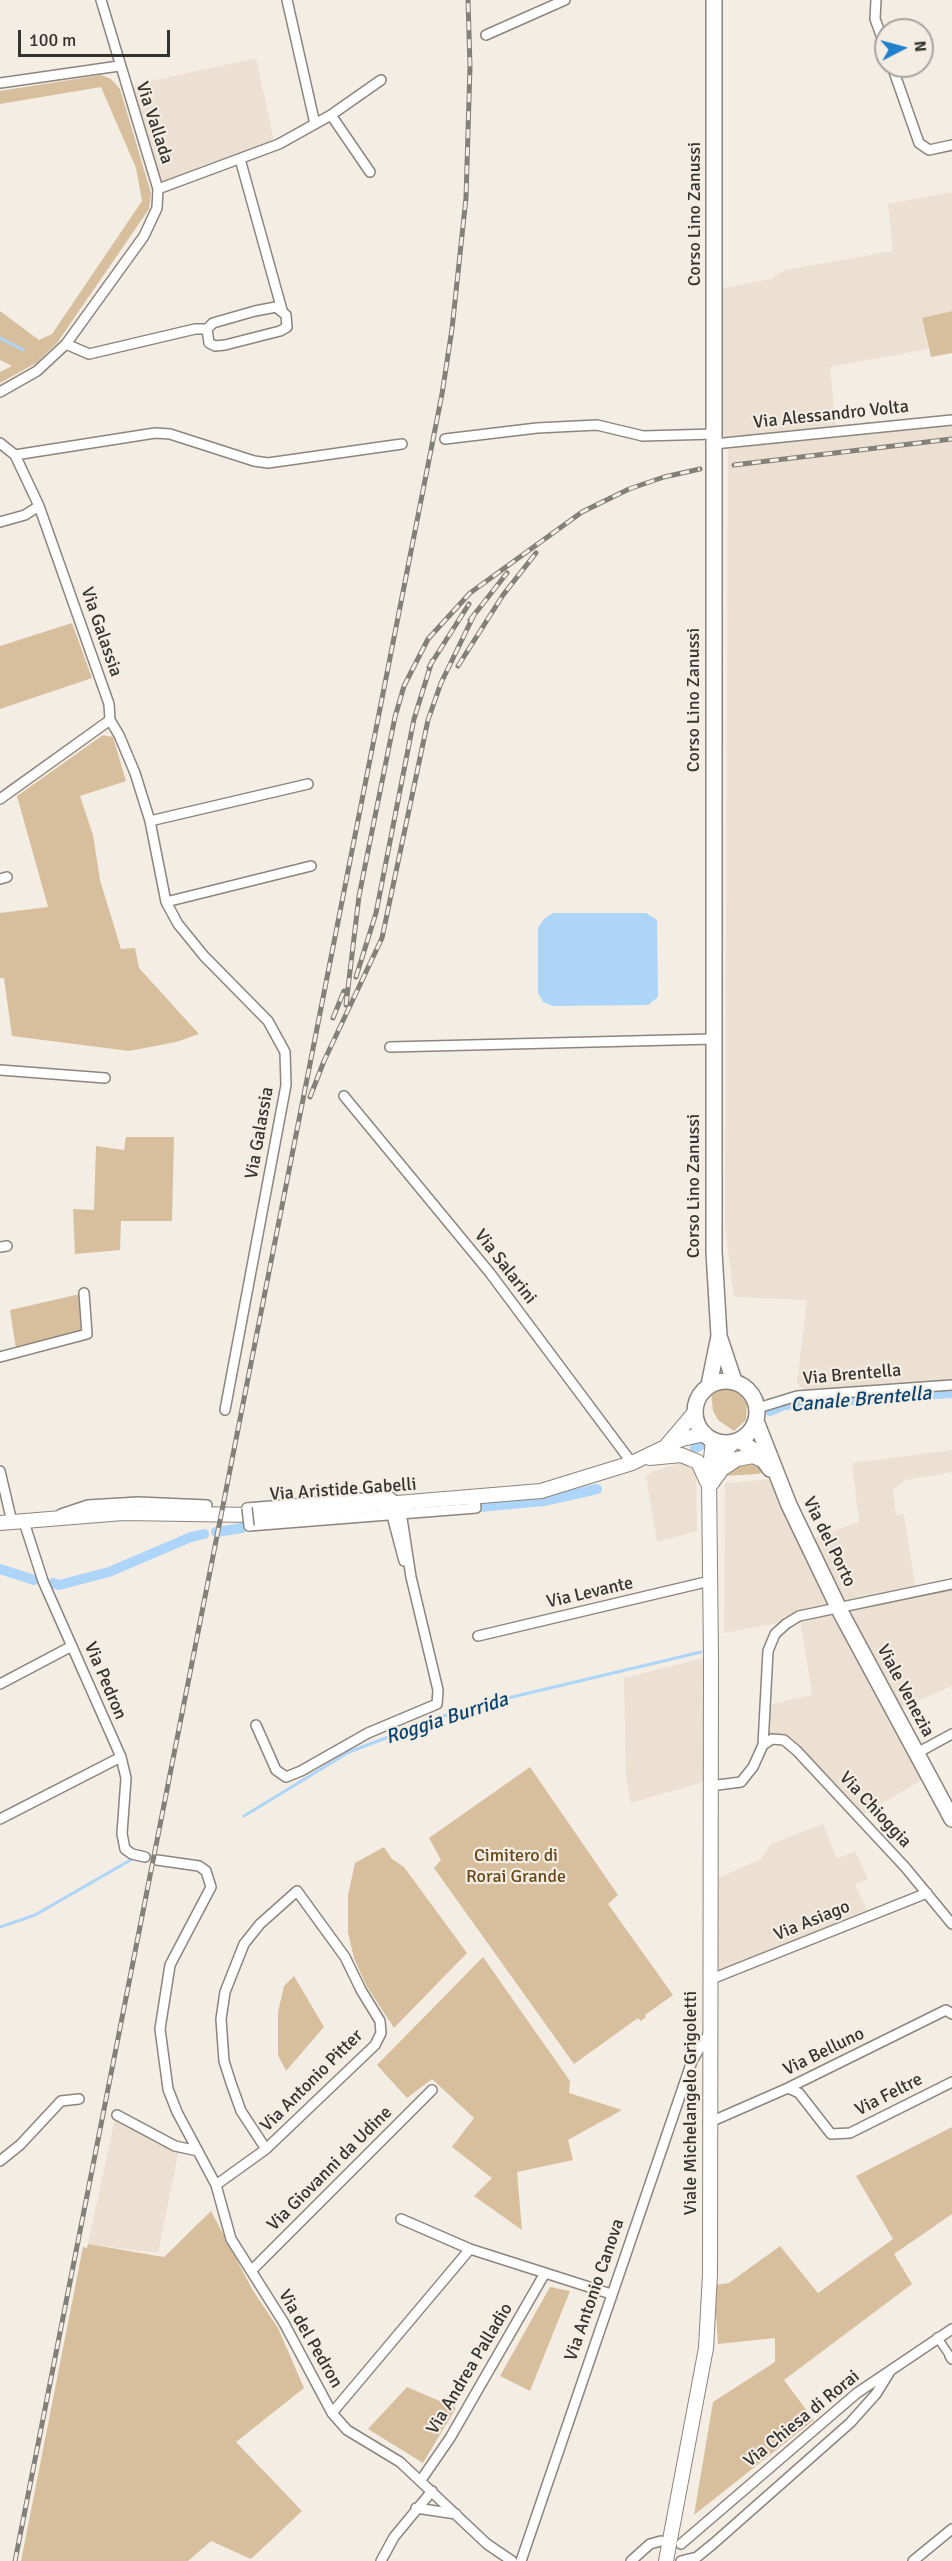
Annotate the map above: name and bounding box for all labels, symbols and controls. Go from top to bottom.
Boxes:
scale bar [21,18,172,56]
north arrow [874,18,934,78]
text: 100 m [29,29,76,51]
text: N [909,40,930,53]
street label: Via Vallada [131,79,177,167]
street label: Corso Lino Zanussi [684,142,706,286]
street label: Via Alessandro Volta [752,396,910,434]
street label: Via Galassia [76,584,126,680]
street label: Corso Lino Zanussi [683,628,705,772]
street label: Via Galassia [241,1085,279,1181]
street label: Corso Lino Zanussi [683,1114,705,1258]
street label: Via Salarini [469,1226,541,1308]
street label: Via Brentella [802,1360,902,1390]
water label: Canale Brentella [790,1382,932,1418]
street label: Via Aristide Gabelli [269,1474,417,1506]
street label: Via del Porto [798,1493,860,1591]
street label: Via Levante [545,1573,635,1613]
street label: Via Pedron [79,1639,131,1723]
street label: Viale Venezia [872,1641,938,1741]
water label: Roggia Burrida [383,1688,511,1750]
street label: Via Chioggia [834,1767,916,1853]
park label: Cimitero di Rorai Grande [466,1845,566,1888]
street label: Via Asiago [771,1896,853,1946]
street label: Viale Michelangelo Grigoletti [680,1991,702,2215]
street label: Via Belluno [780,2023,868,2081]
street label: Via Antonio Pitter [256,2025,368,2137]
street label: Via Feltre [852,2069,926,2121]
street label: Via Giovanni da Udine [263,2102,397,2236]
street label: Via Antonio Canova [561,2216,629,2364]
street label: Via del Pedron [273,2286,347,2392]
street label: Via Andrea Palladio [422,2300,518,2438]
street label: Via Chiesa di Rorai [740,2366,864,2472]

